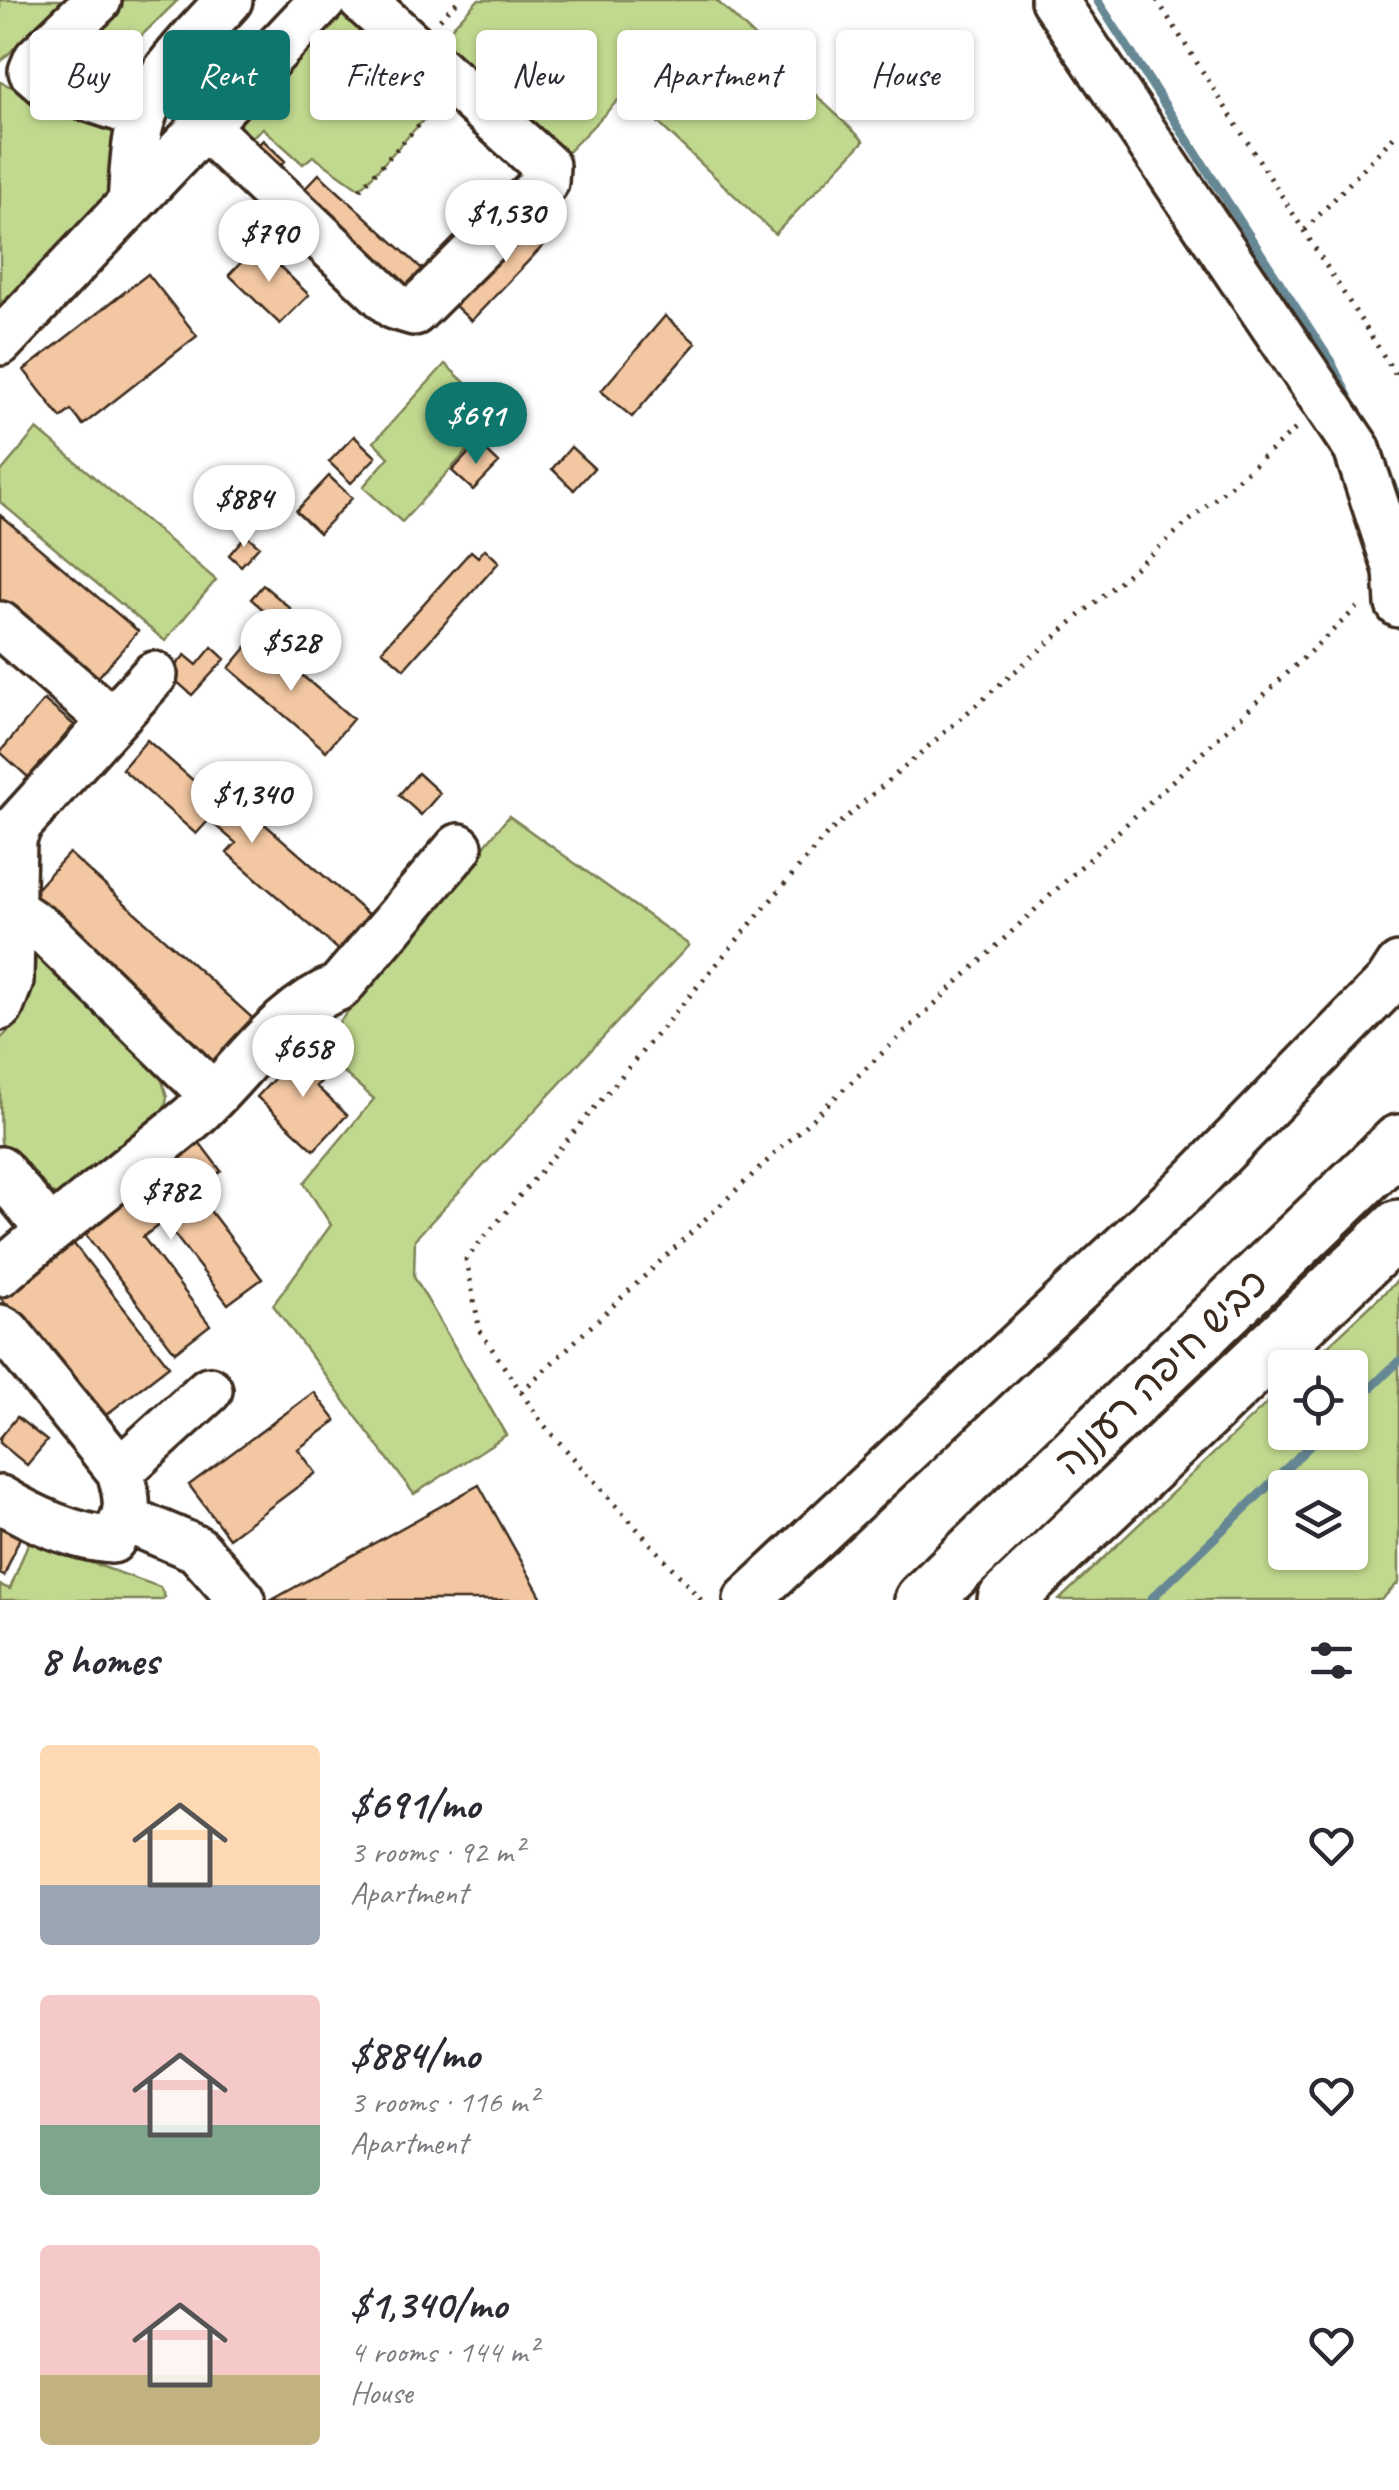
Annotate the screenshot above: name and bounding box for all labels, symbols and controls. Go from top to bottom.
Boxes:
chip: Buy [30,30,143,120]
chip: Rent [163,30,290,120]
chip: Filters [310,30,456,120]
chip: New [476,30,597,120]
chip: Apartment [617,30,816,120]
chip: House [836,30,974,120]
pin: $1,530 [425,180,587,265]
text: $1,530 [467,192,545,233]
pin: $790 [210,200,328,285]
text: $790 [240,212,298,253]
pin: $691 [417,382,535,467]
text: $691 [447,394,505,435]
pin: $884 [185,465,303,550]
text: $884 [215,477,273,518]
pin: $528 [232,609,350,694]
text: $528 [262,621,320,662]
pin: $1,340 [171,761,333,846]
text: $1,340 [213,773,291,814]
pin: $658 [244,1015,362,1100]
text: $658 [274,1027,332,1068]
pin: $782 [112,1158,230,1243]
text: $782 [142,1170,200,1211]
street label: כביש חיפה רעננה [1044,1258,1278,1486]
map controls [1268,1350,1368,1570]
button: locate [1268,1350,1368,1450]
button: layers [1268,1470,1368,1570]
icon: filters [1304,1633,1359,1688]
text: 8 homes [40,1634,159,1687]
text: $691/mo [350,1778,480,1831]
icon: home [120,1785,240,1905]
icon: heart [1304,1818,1359,1873]
text: 3 rooms · 92 m² [350,1831,523,1872]
text: Apartment [350,1872,468,1913]
text: $884/mo [350,2028,479,2081]
icon: home [120,2035,240,2155]
icon: heart [1304,2068,1359,2123]
text: 3 rooms · 116 m² [350,2081,537,2122]
text: Apartment [350,2122,468,2163]
text: $1,340/mo [350,2278,507,2331]
icon: home [120,2285,240,2405]
icon: heart [1304,2318,1359,2373]
text: 4 rooms · 144 m² [350,2331,537,2372]
text: House [350,2372,412,2413]

